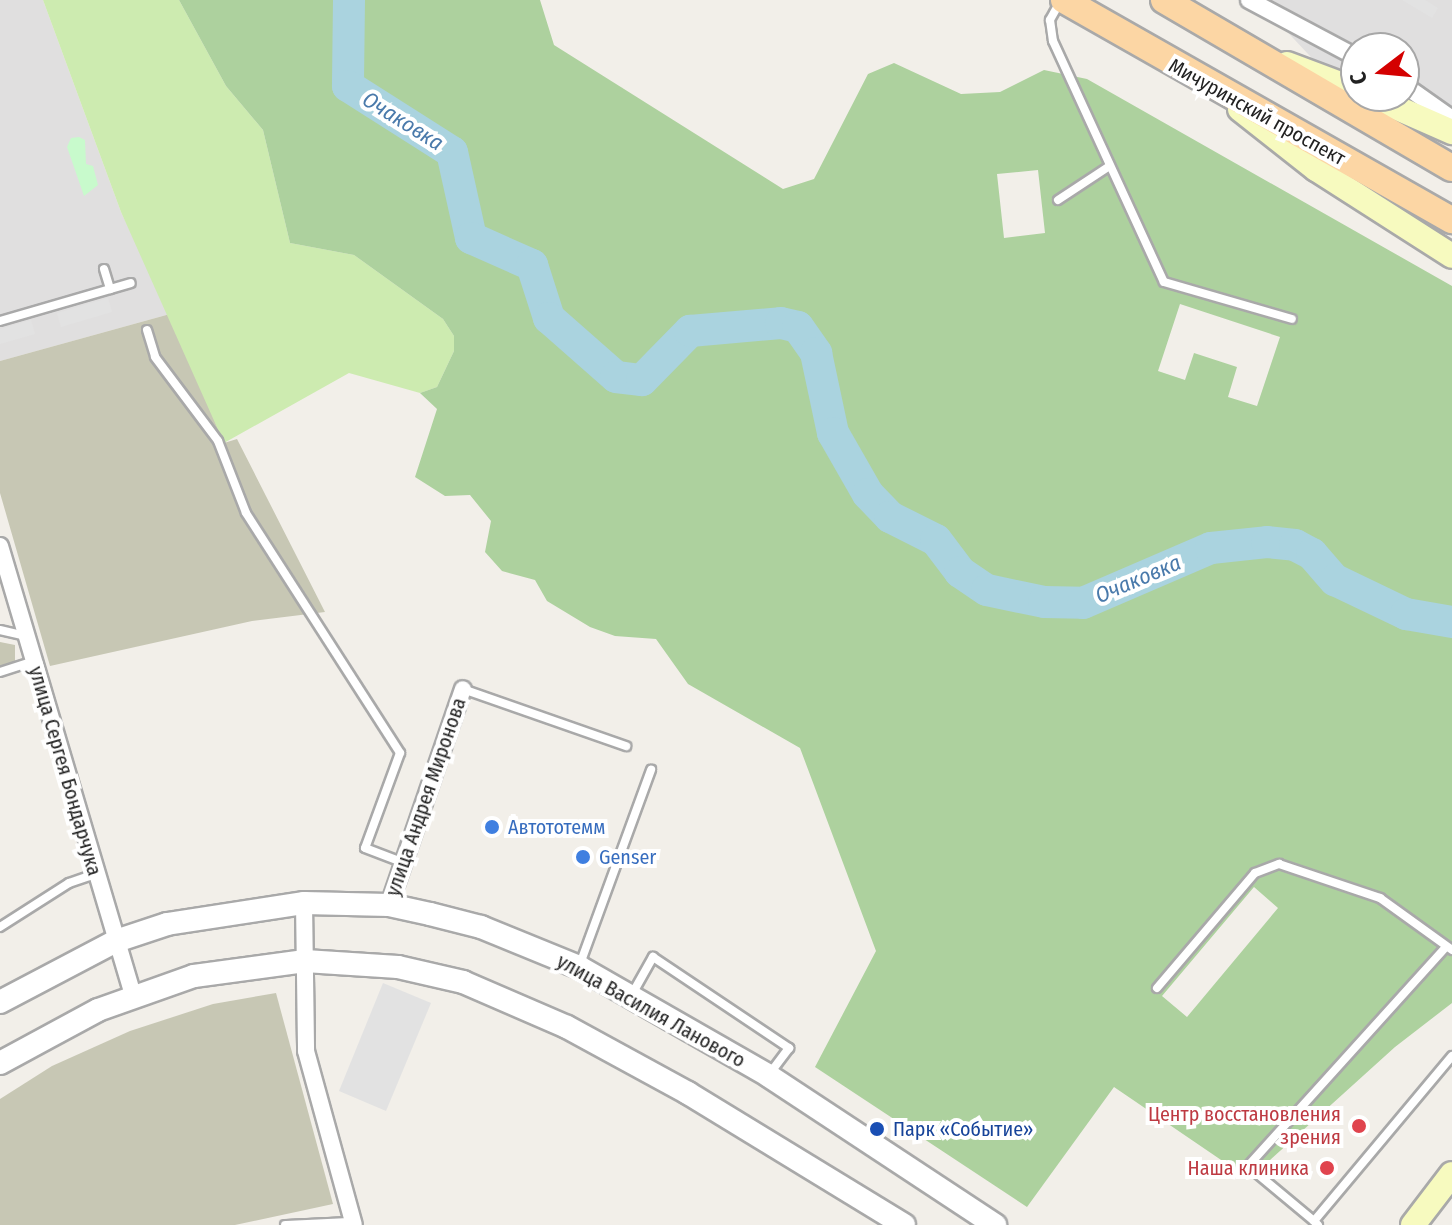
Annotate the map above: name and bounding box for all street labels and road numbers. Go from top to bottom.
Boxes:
street label: Мичуринский проспект [1164,53,1350,171]
street label: улица Сергея Бондарчука [24,664,106,878]
street label: улица Андрея Миронова [381,695,471,899]
street label: улица Василия Ланового [553,949,749,1073]

